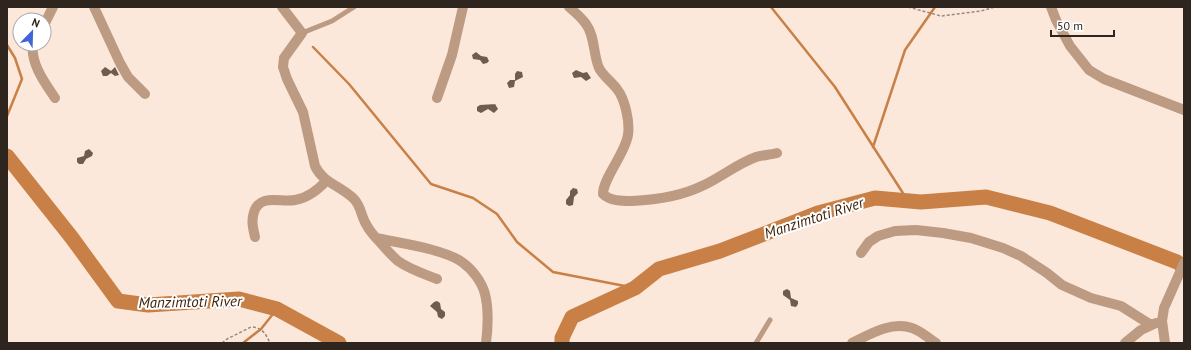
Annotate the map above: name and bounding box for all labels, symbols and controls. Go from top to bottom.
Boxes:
north arrow [12,12,52,52]
scale bar [1051,12,1114,38]
text: N [30,15,42,31]
text: 50 m [1057,18,1083,33]
water label: Manzimtoti River [762,192,867,243]
water label: Manzimtoti River [138,291,243,312]

